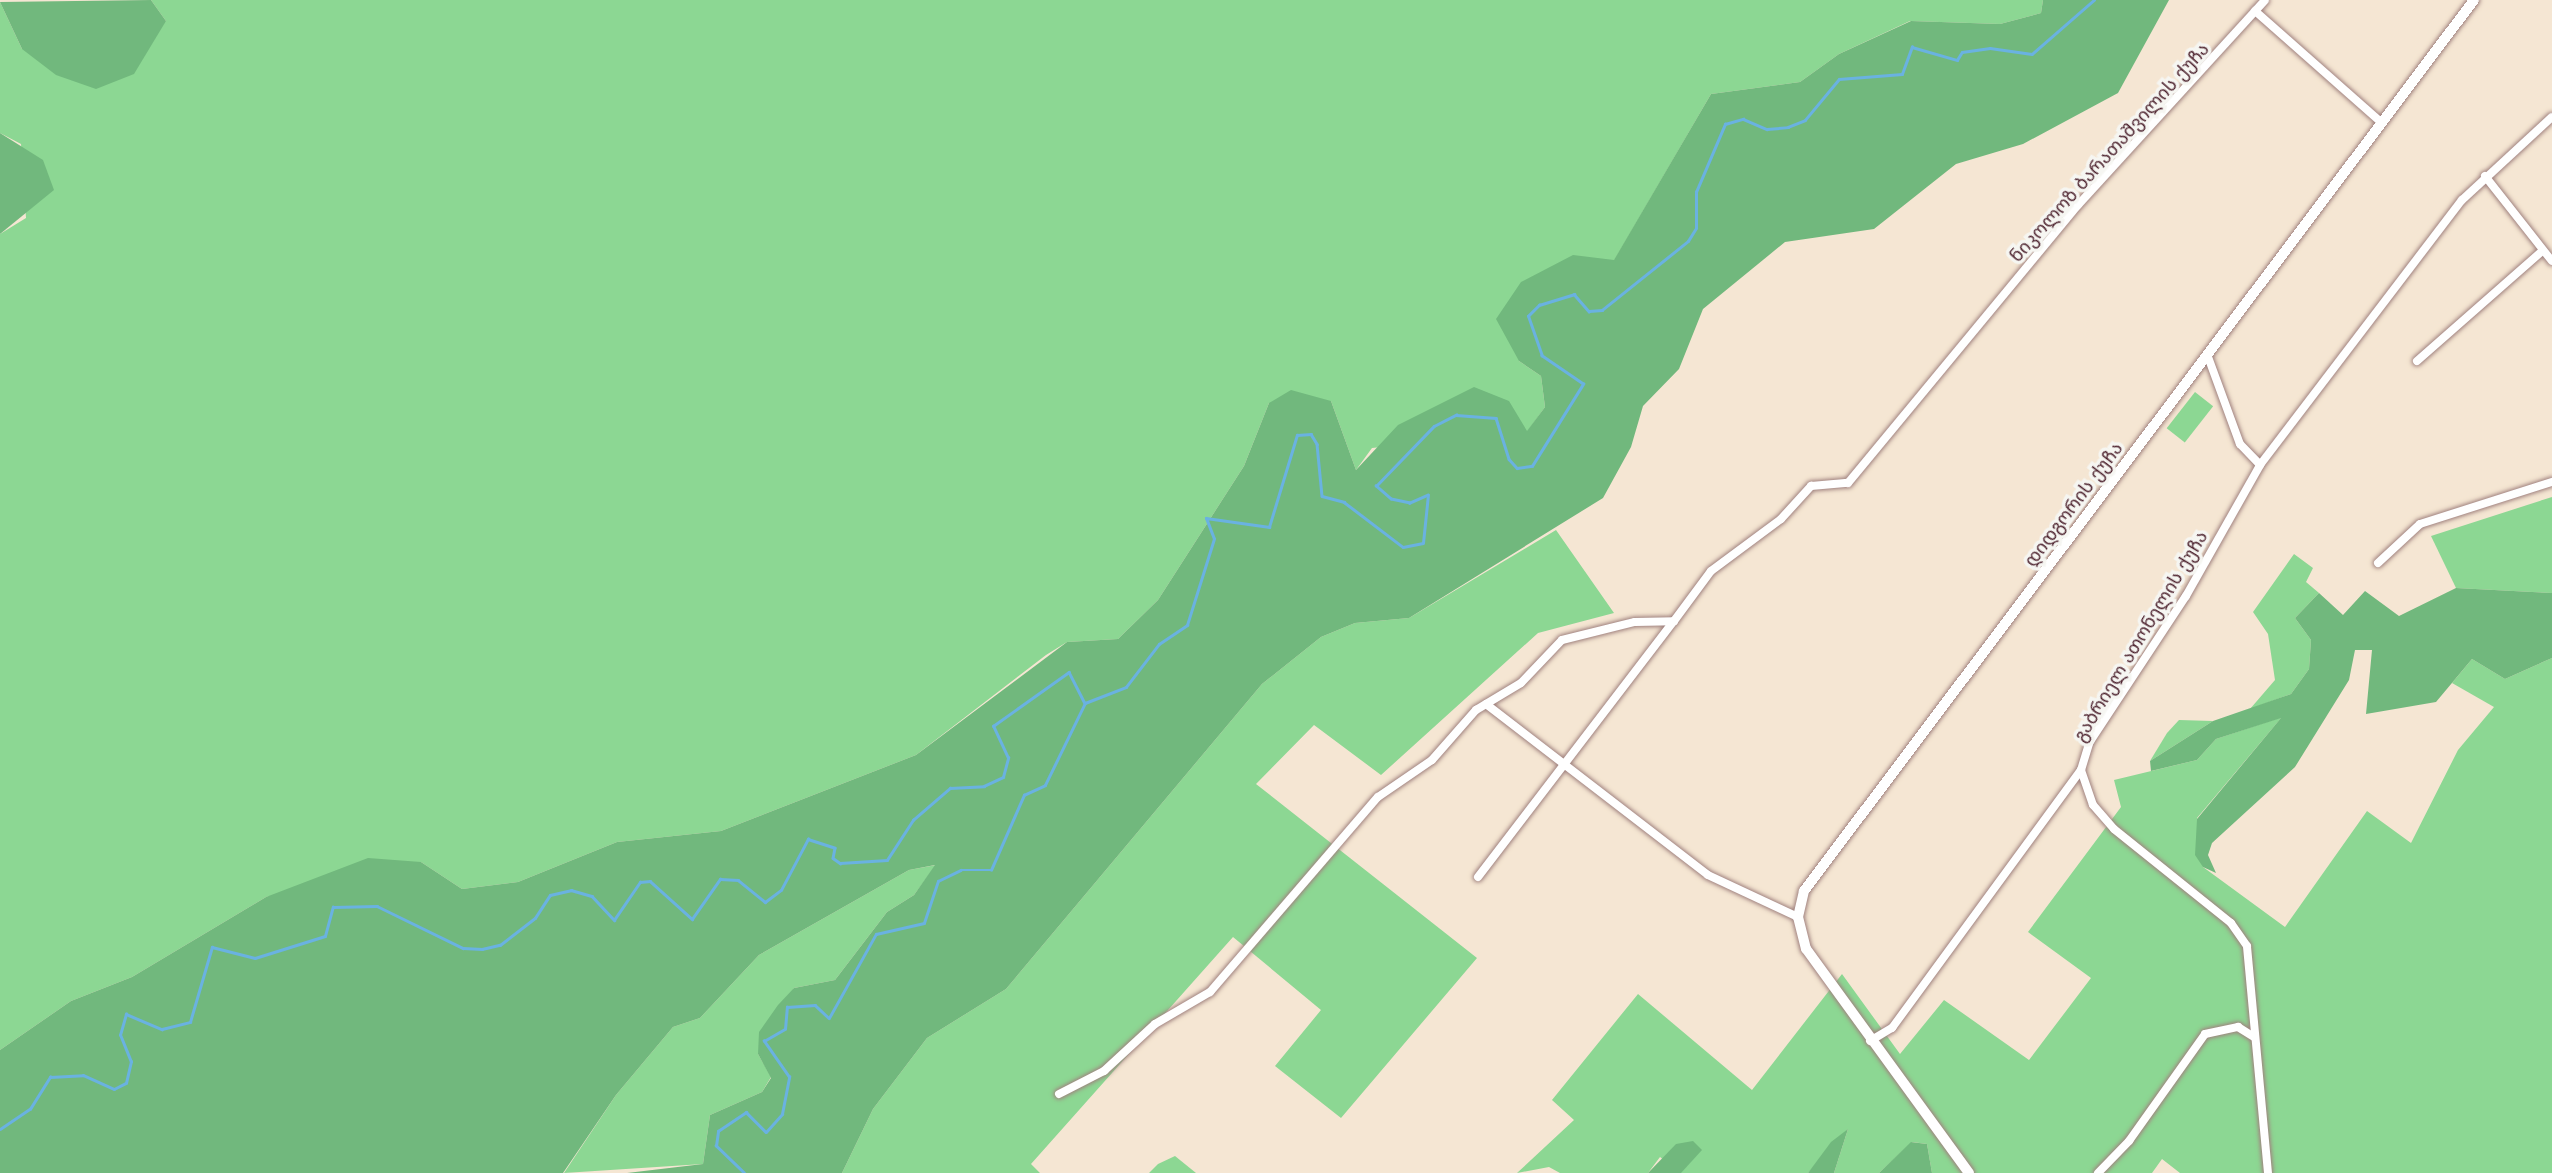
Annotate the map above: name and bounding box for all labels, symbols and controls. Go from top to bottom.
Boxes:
street label: ნიკოლოზ ბარათაშვილის ქუჩა [2005,38,2213,266]
street label: დიდგორის ქუჩა [2019,438,2127,570]
street label: გაბრიელ ათონელის ქუჩა [2068,527,2212,745]

